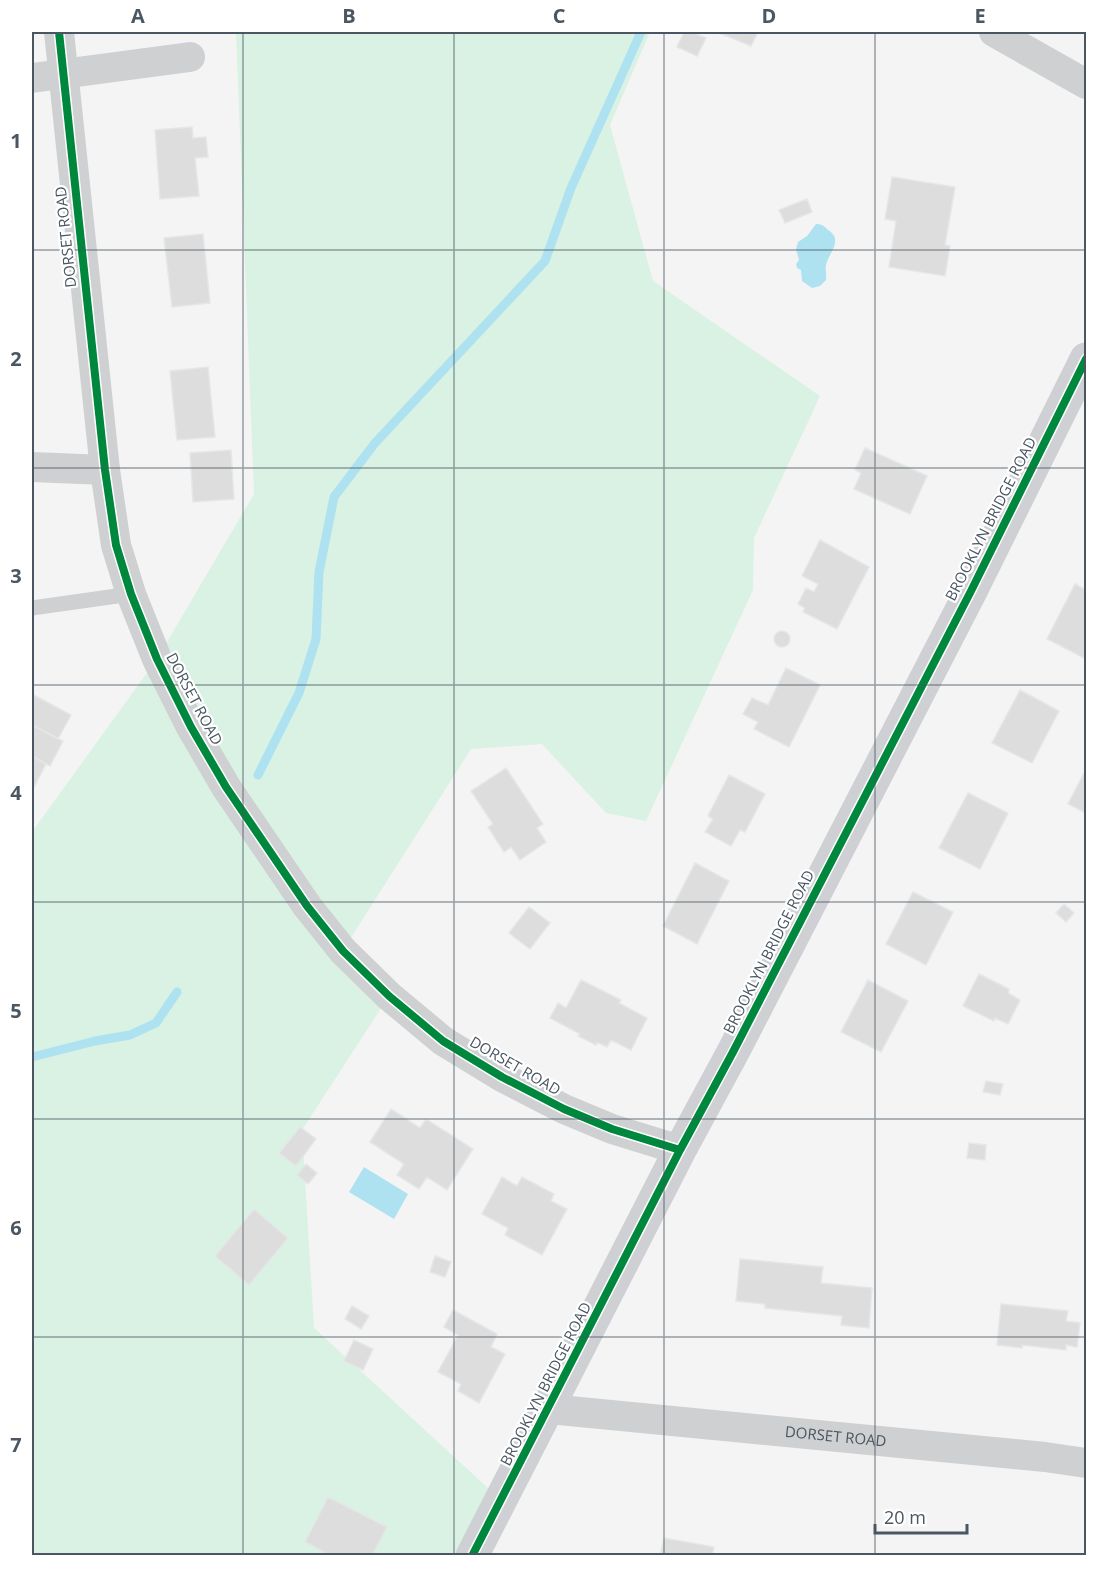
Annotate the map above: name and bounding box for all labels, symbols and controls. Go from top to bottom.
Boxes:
text: A [131,2,145,29]
text: B [342,2,356,29]
text: C [553,2,566,29]
text: D [762,2,776,29]
text: E [974,2,986,29]
text: 1 [10,127,22,154]
street label: DORSET ROAD [50,185,80,289]
text: 2 [10,345,22,372]
street label: BROOKLYN BRIDGE ROAD [940,433,1040,604]
text: 3 [10,562,22,589]
street label: DORSET ROAD [162,649,228,748]
text: 4 [10,779,22,806]
street label: BROOKLYN BRIDGE ROAD [718,866,818,1037]
text: 5 [10,997,22,1024]
street label: DORSET ROAD [466,1031,565,1099]
text: 6 [10,1214,22,1241]
street label: BROOKLYN BRIDGE ROAD [495,1298,595,1469]
street label: DORSET ROAD [784,1421,887,1451]
text: 7 [10,1431,22,1458]
scale bar [875,1497,966,1535]
text: 20 m [884,1505,926,1529]

